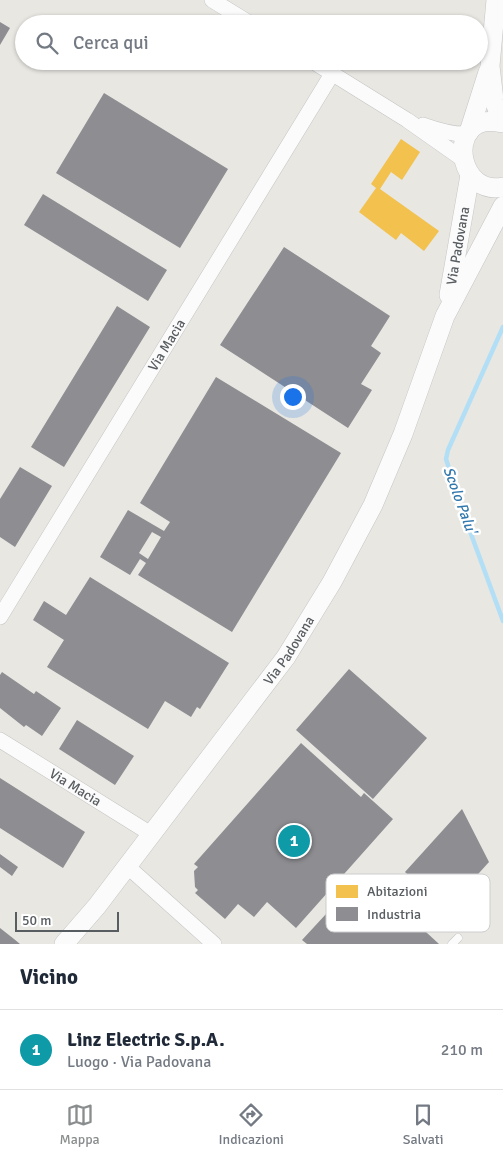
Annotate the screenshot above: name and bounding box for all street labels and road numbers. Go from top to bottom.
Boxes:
street label: Via Padovana [443,205,473,286]
street label: Via Macia [144,316,189,374]
street label: Via Padovana [260,613,318,688]
street label: Via Macia [46,765,104,810]

